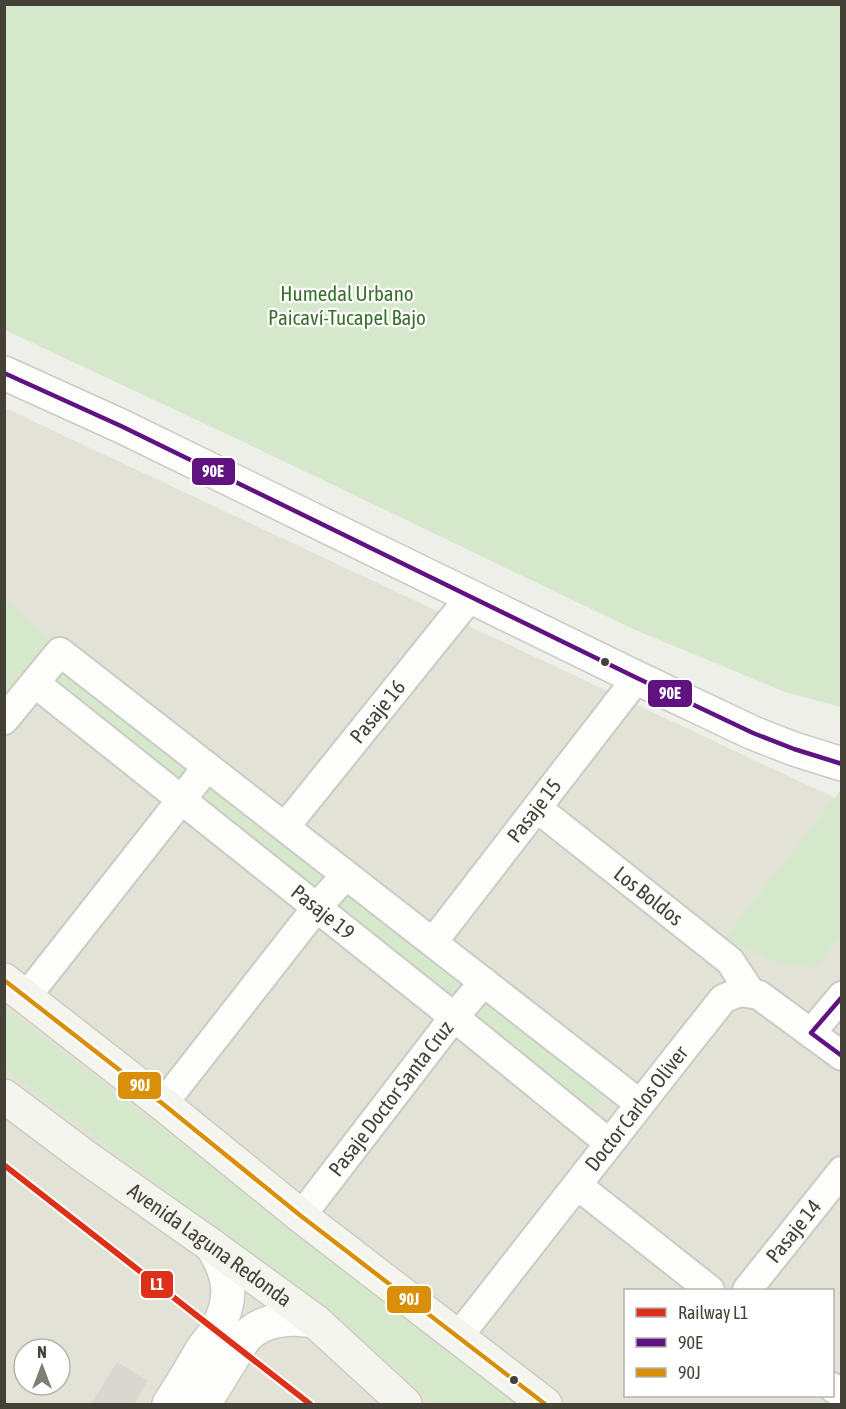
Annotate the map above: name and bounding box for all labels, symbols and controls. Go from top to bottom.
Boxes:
park label: Humedal Urbano Paicaví-Tucapel Bajo [268,281,426,329]
line badge: 90E [191,457,236,486]
text: 90E [202,462,224,480]
unlabelled marker [599,656,611,668]
street label: Pasaje 16 [345,675,410,747]
line badge: 90E [647,679,693,708]
text: 90E [659,684,681,702]
street label: Pasaje 15 [502,773,566,847]
street label: Los Boldos [610,861,688,930]
street label: Pasaje 19 [287,879,360,944]
street label: Pasaje Doctor Santa Cruz [323,1015,458,1180]
street label: Doctor Carlos Oliver [580,1040,693,1175]
line badge: 90J [117,1071,162,1100]
text: 90J [130,1076,150,1094]
street label: Avenida Laguna Redonda [124,1178,297,1311]
street label: Pasaje 14 [761,1194,826,1267]
line badge: L1 [140,1270,174,1299]
text: L1 [150,1275,164,1293]
line badge: 90J [386,1285,432,1314]
legend [624,1289,834,1397]
text: 90J [399,1290,419,1308]
text: Railway L1 [678,1302,748,1323]
text: 90E [678,1332,703,1353]
north arrow [12,1337,72,1397]
text: N [37,1343,47,1361]
text: 90J [678,1362,701,1383]
unlabelled marker [508,1374,520,1386]

